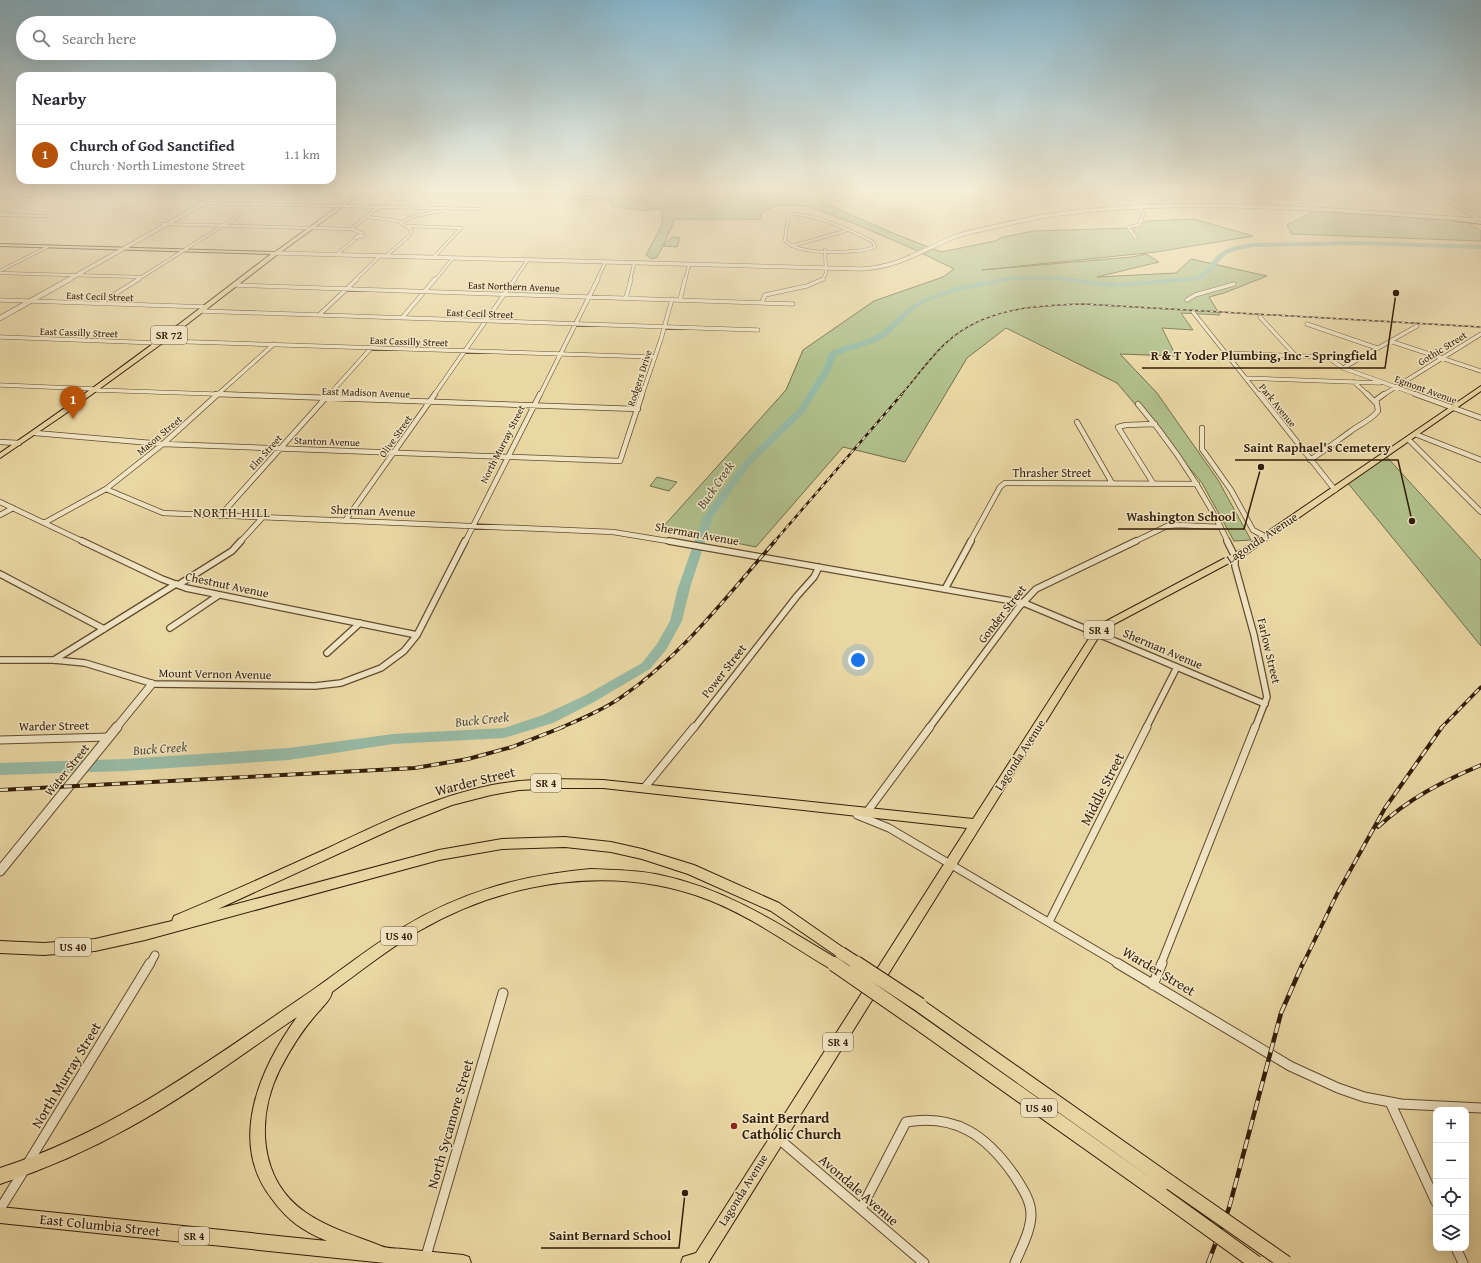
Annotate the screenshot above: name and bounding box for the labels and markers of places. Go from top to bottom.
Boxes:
callout: R & T Yoder Plumbing, Inc - Springfield [1142,343,1385,368]
pin: 1 [60,386,86,419]
callout: Saint Raphael's Cemetery [1235,435,1398,460]
callout: Washington School [1118,504,1244,529]
place label: Saint Bernard Catholic Church [742,1108,842,1144]
marker: Saint Bernard Catholic Church [729,1121,739,1131]
callout: Saint Bernard School [541,1223,679,1248]

